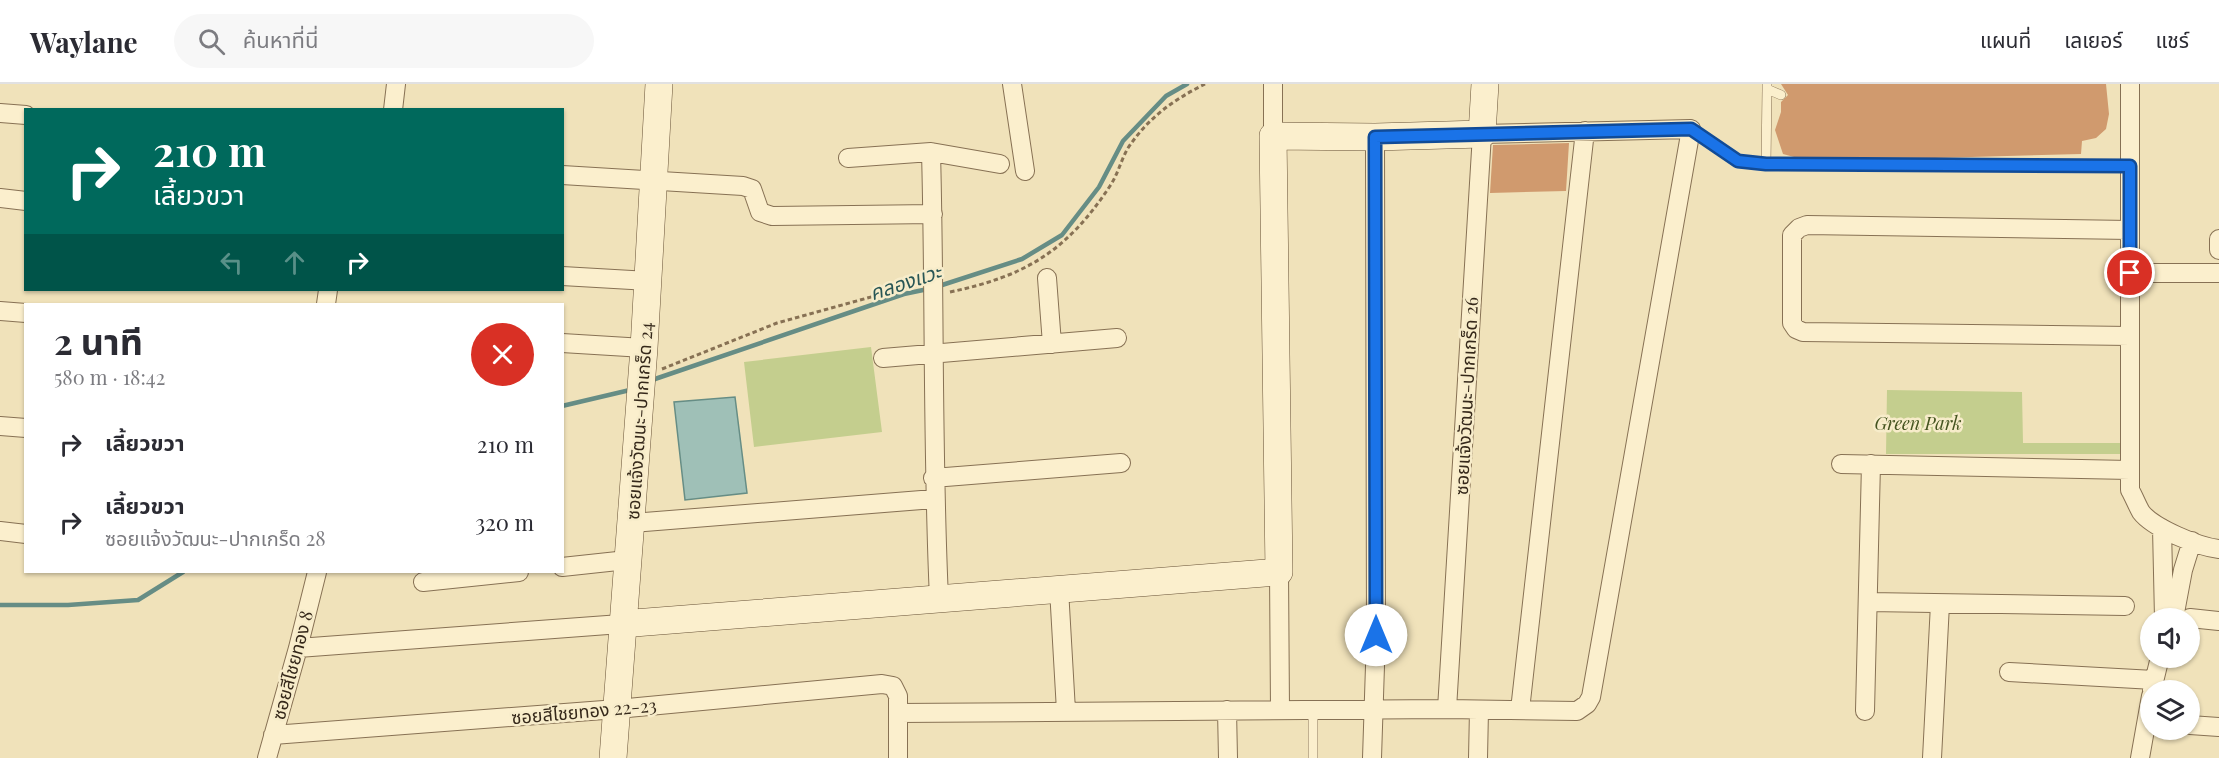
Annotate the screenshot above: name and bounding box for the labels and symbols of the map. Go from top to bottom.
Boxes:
pin [2104,247,2155,298]
water label: คลองแวะ [866,256,946,305]
street label: ซอยแจ้งวัฒนะ-ปากเกร็ด 26 [1449,296,1483,496]
street label: ซอยแจ้งวัฒนะ-ปากเกร็ด 24 [620,321,658,521]
park label: Green Park [1874,411,1962,435]
position arrow [1344,603,1408,667]
street label: ซอยสีไชยทอง 8 [266,608,318,722]
street label: ซอยสีไชยทอง 22-23 [510,693,658,729]

